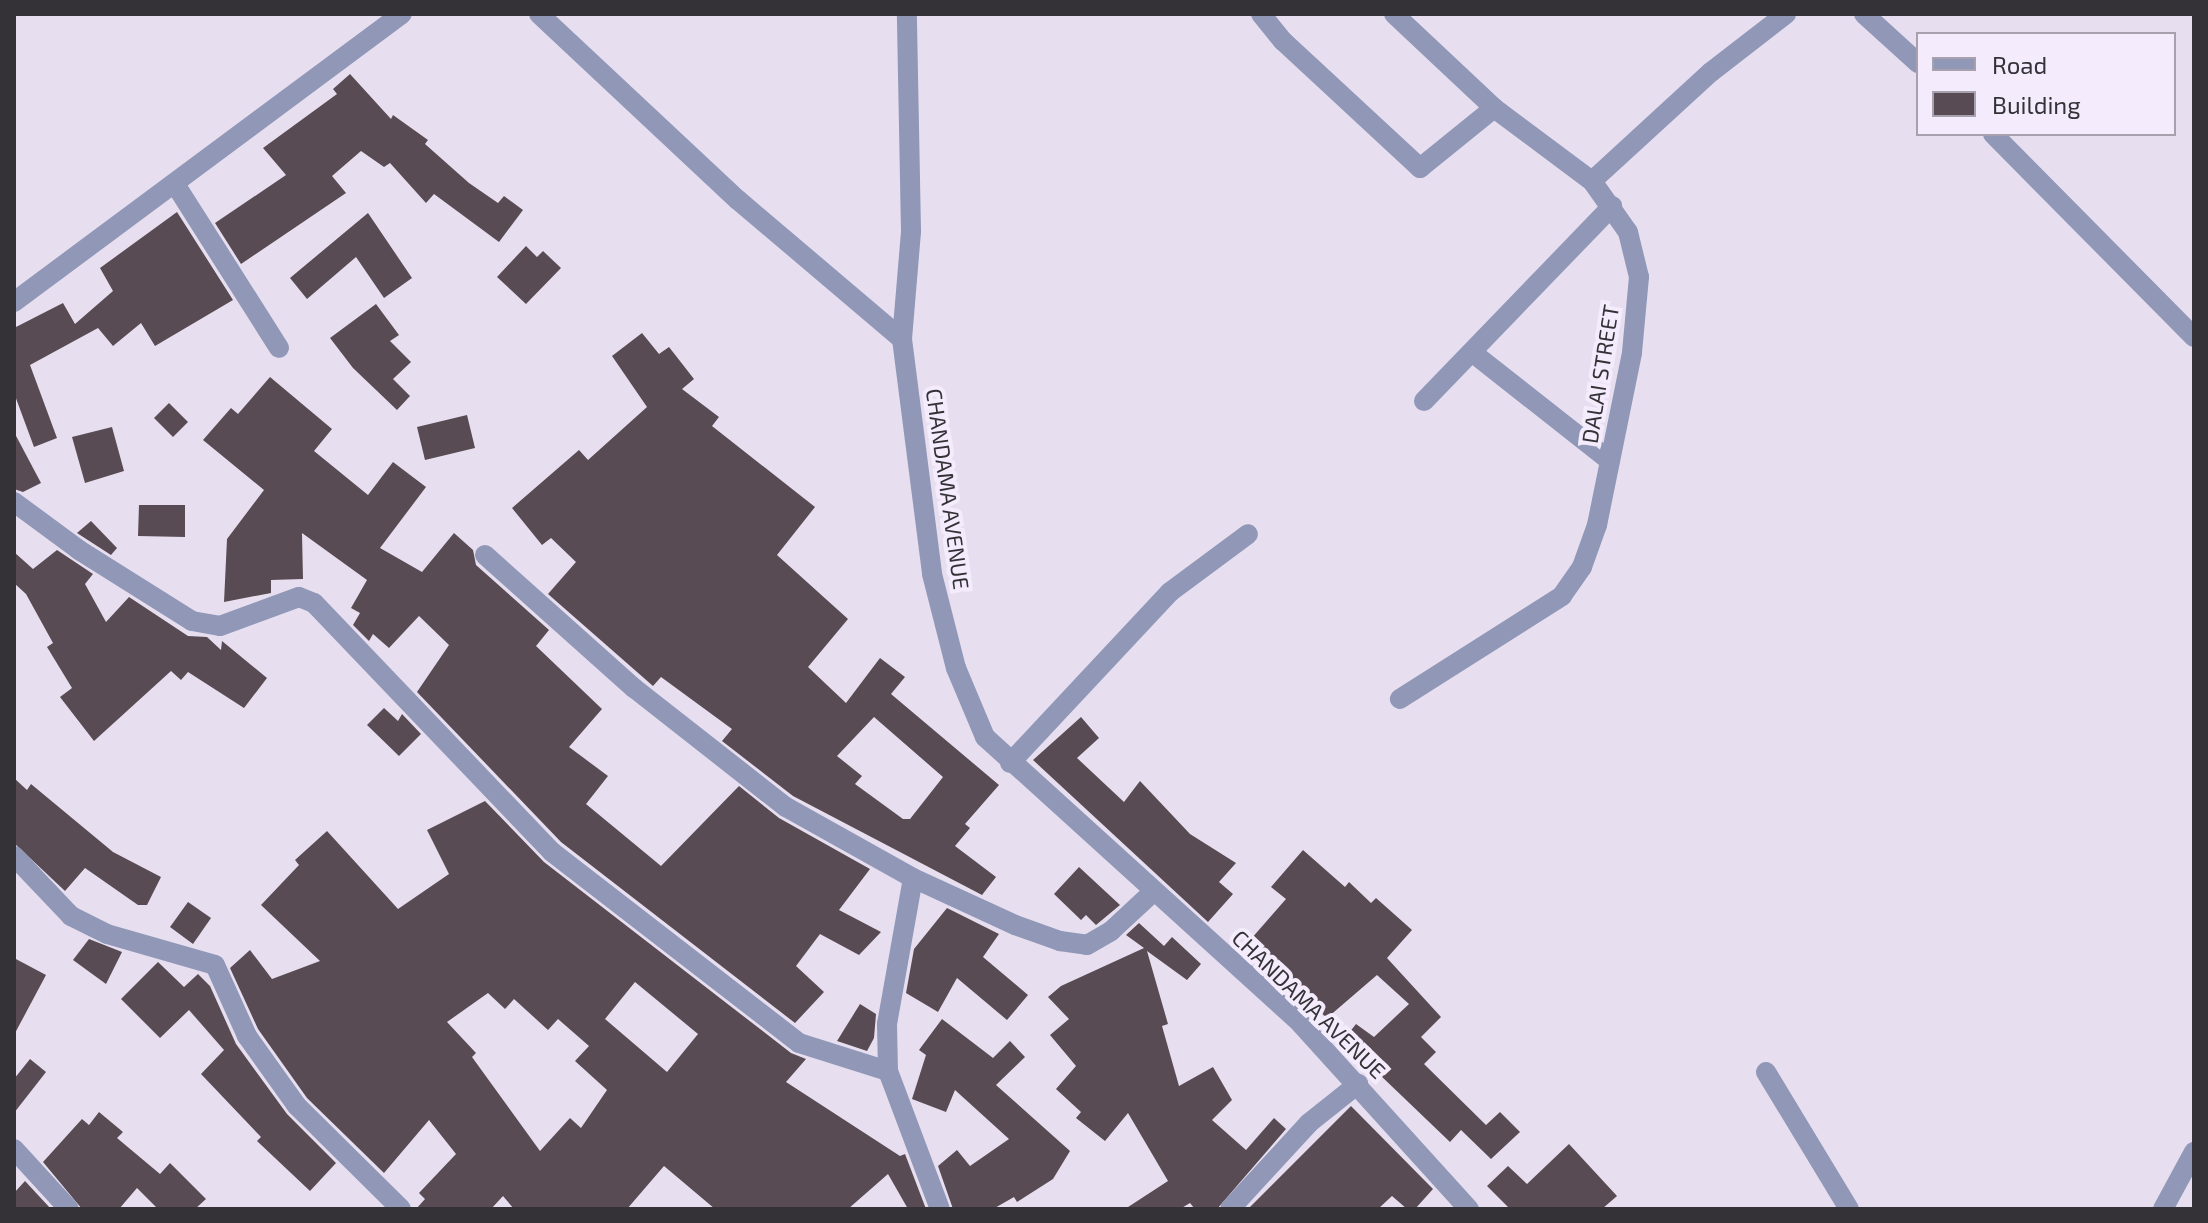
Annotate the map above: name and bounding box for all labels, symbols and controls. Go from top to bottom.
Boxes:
legend [1916,32,2176,136]
text: Road [1992,50,2047,79]
text: Building [1992,90,2081,119]
street label: DALAI STREET [1576,303,1624,445]
street label: CHANDAMA AVENUE [921,386,975,592]
street label: CHANDAMA AVENUE [1227,924,1391,1084]

